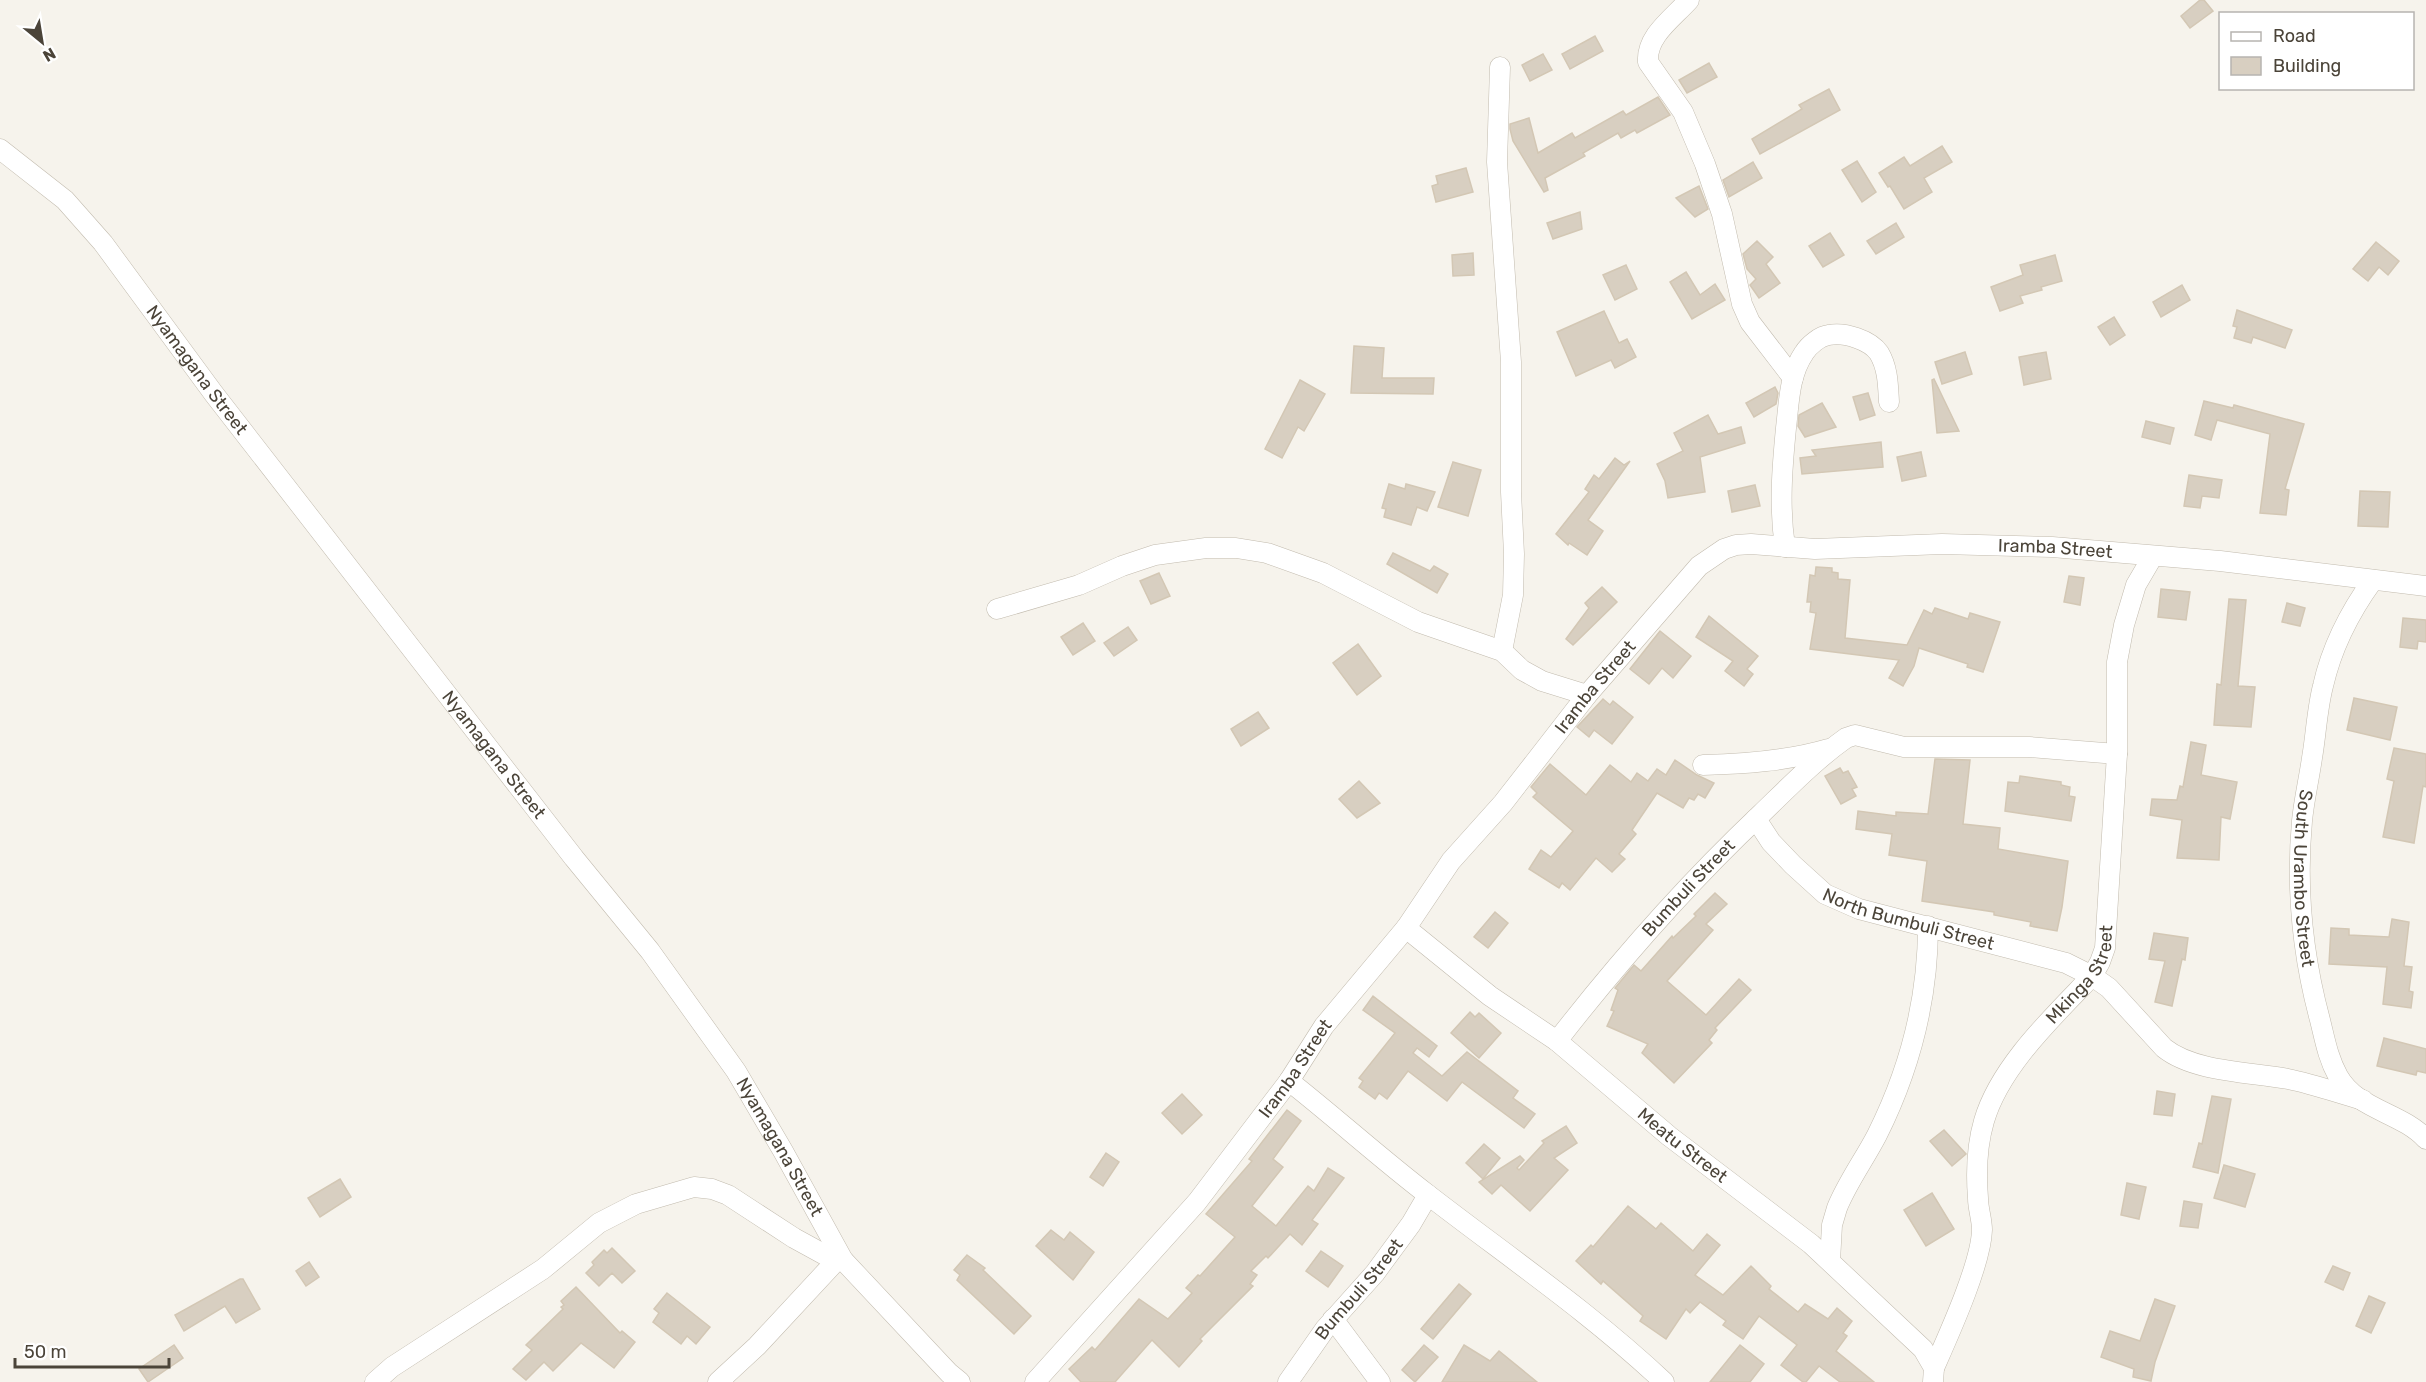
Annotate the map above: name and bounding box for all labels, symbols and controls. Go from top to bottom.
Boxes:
north arrow [12,12,72,72]
legend [2219,12,2414,90]
text: Road [2273,25,2316,47]
text: N [40,43,59,66]
text: Building [2273,55,2341,77]
street label: Nyamagana Street [141,301,252,439]
street label: Iramba Street [1998,535,2113,563]
street label: Iramba Street [1550,636,1640,738]
street label: Nyamagana Street [437,686,550,823]
street label: South Urambo Street [2289,788,2319,968]
street label: Bumbuli Street [1637,834,1740,941]
street label: North Bumbuli Street [1819,883,1997,955]
street label: Mkinga Street [2041,924,2117,1028]
street label: Iramba Street [1254,1014,1336,1122]
street label: Nyamagana Street [731,1074,828,1220]
street label: Meatu Street [1633,1103,1732,1188]
street label: Bumbuli Street [1310,1234,1408,1344]
scale bar [15,1331,170,1369]
text: 50 m [24,1341,67,1363]

